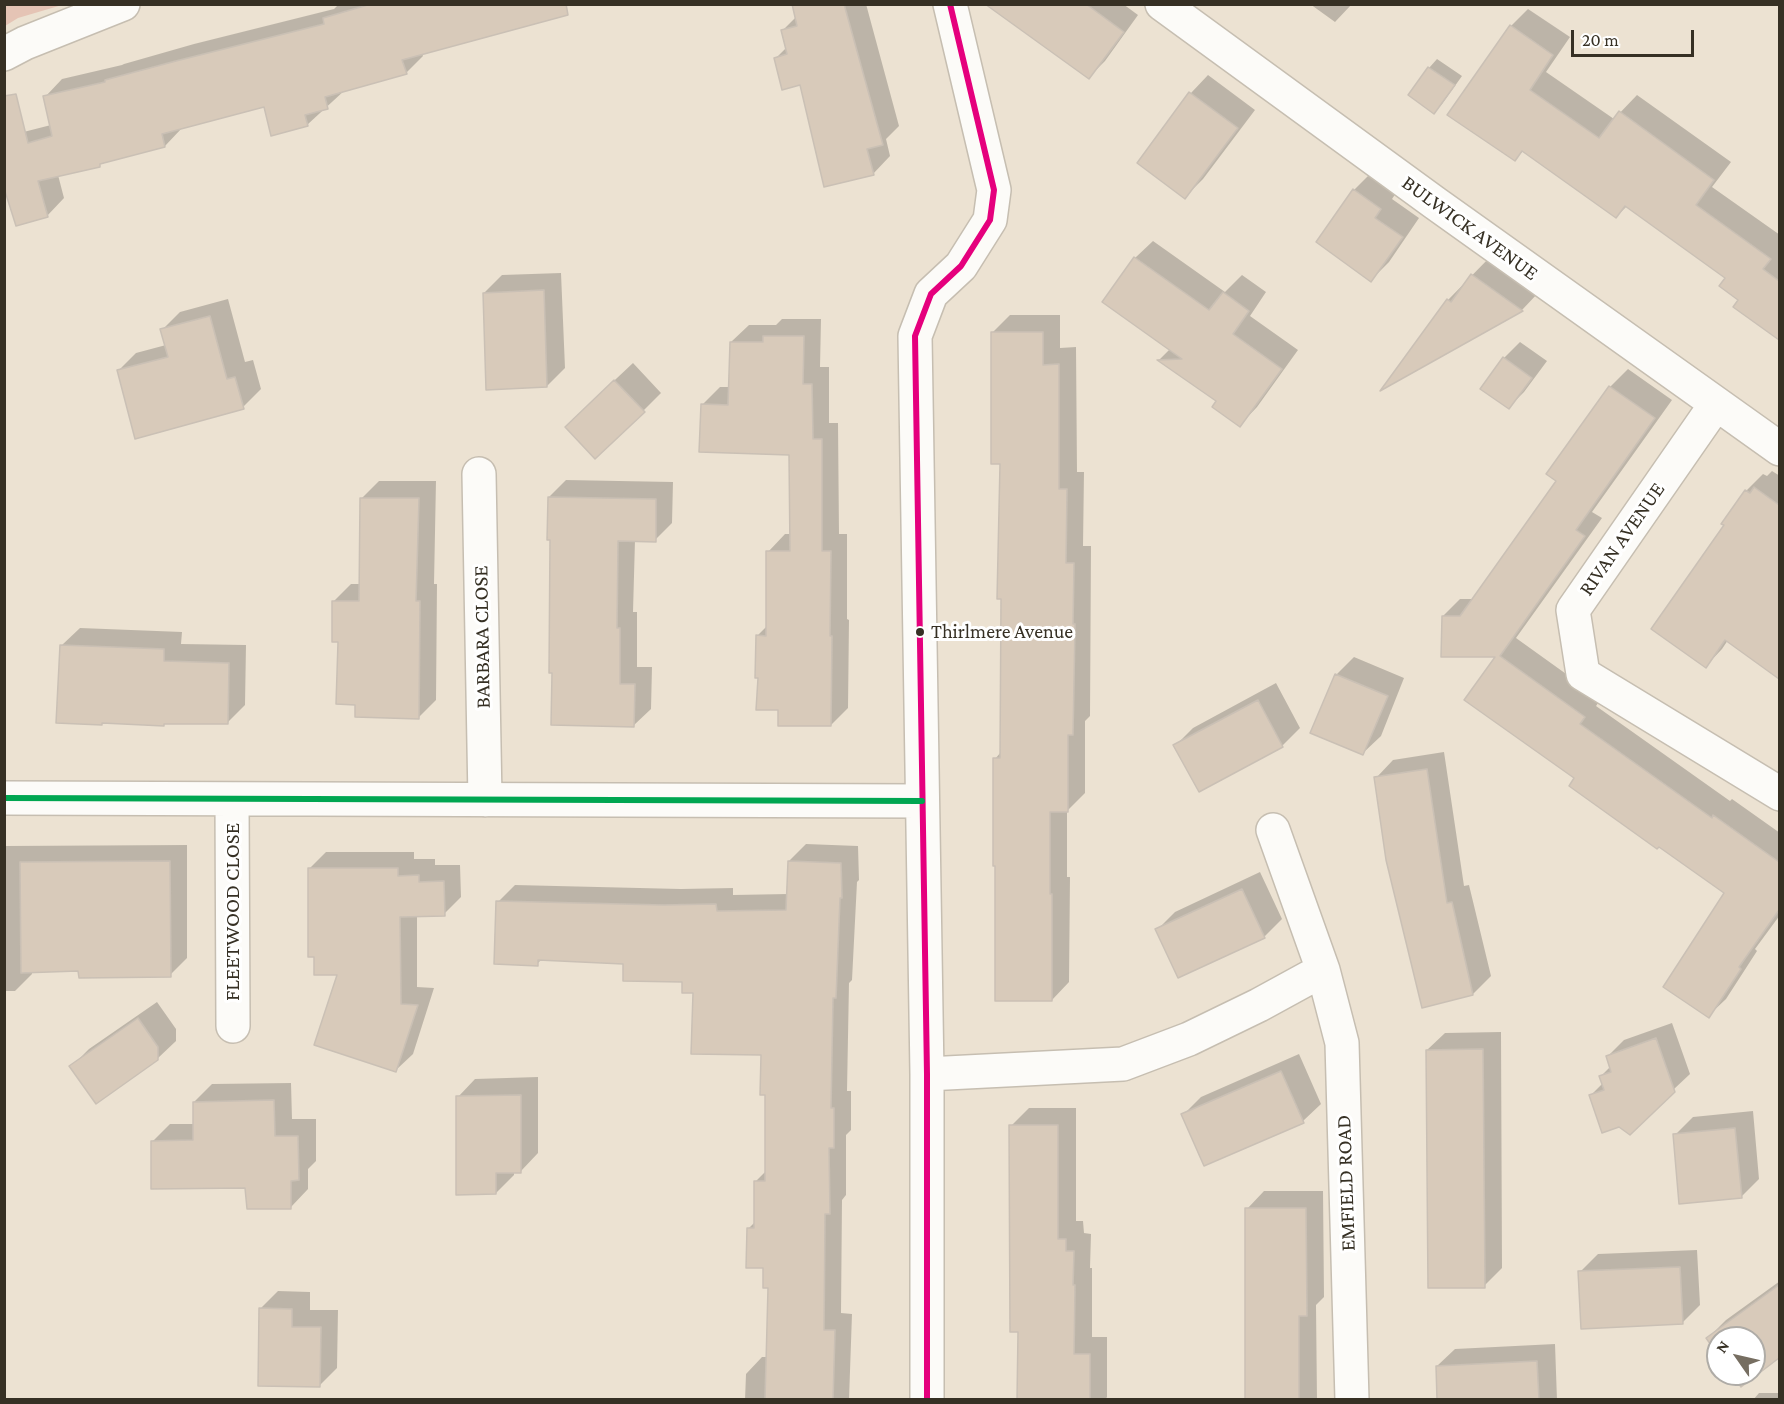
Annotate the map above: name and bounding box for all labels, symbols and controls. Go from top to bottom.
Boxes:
scale bar [1574,18,1697,56]
text: 20 m [1582,30,1619,50]
street label: BULWICK AVENUE [1397,170,1543,286]
street label: RIVAN AVENUE [1574,477,1670,601]
street label: BARBARA CLOSE [468,565,496,709]
place label: Thirlmere Avenue [931,620,1073,644]
marker: Thirlmere Avenue [914,626,926,638]
street label: FLEETWOOD CLOSE [220,823,246,1001]
street label: EMFIELD ROAD [1331,1114,1361,1252]
north arrow [1706,1326,1766,1386]
text: N [1712,1337,1732,1356]

